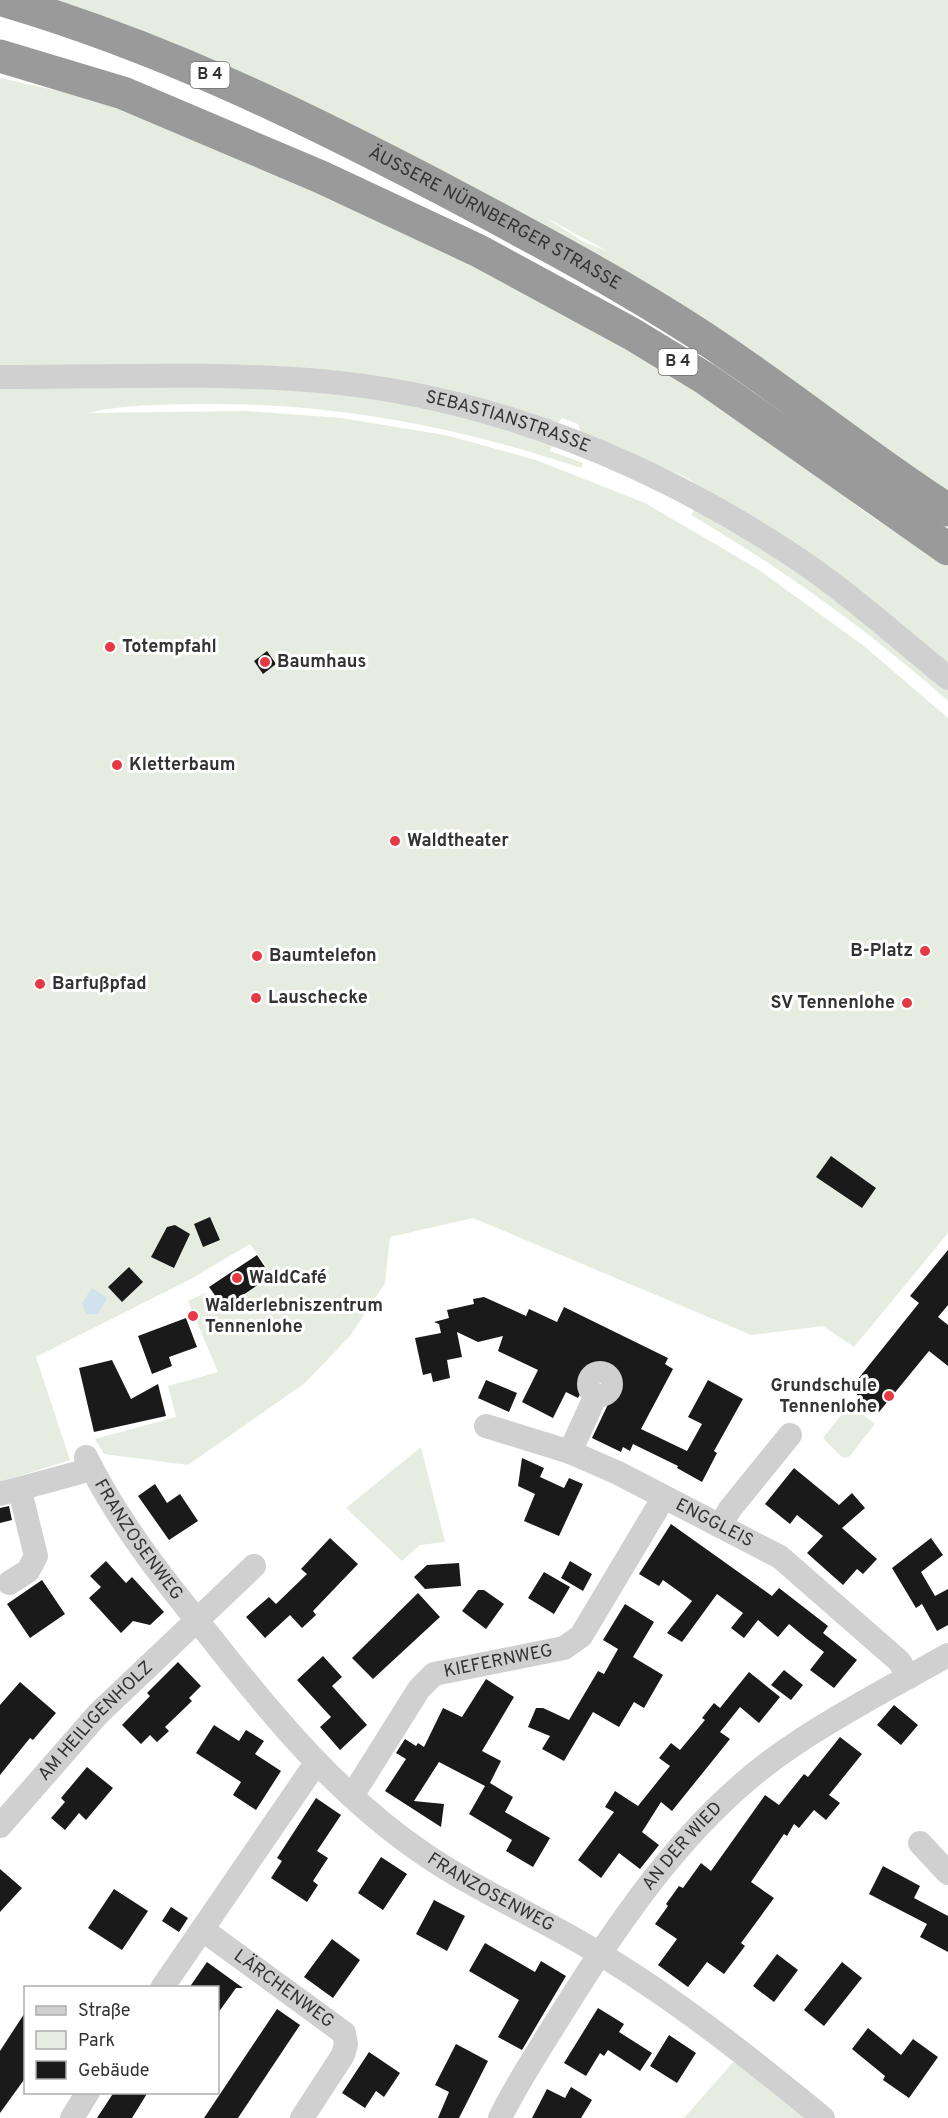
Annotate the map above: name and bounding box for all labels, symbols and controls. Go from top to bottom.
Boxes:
road number: B 4 [190,62,230,88]
street label: ÄUSSERE NÜRNBERGER STRASSE [365,140,625,296]
road number: B 4 [658,349,698,375]
street label: SEBASTIANSTRASSE [423,386,594,458]
place label: Totempfahl [122,636,217,659]
marker: Totempfahl [103,640,117,654]
place label: Baumhaus [277,651,366,674]
marker: Baumhaus [258,655,272,669]
place label: Kletterbaum [129,754,236,777]
marker: Kletterbaum [110,758,124,772]
place label: Waldtheater [407,830,509,853]
marker: Waldtheater [388,834,402,848]
place label: B-Platz [850,940,913,963]
marker: B-Platz [918,944,932,958]
place label: Baumtelefon [269,945,377,968]
marker: Baumtelefon [250,949,264,963]
place label: Barfußpfad [52,973,147,996]
marker: Barfußpfad [33,977,47,991]
place label: Lauschecke [268,987,368,1010]
marker: Lauschecke [249,991,263,1005]
place label: SV Tennenlohe [771,992,895,1015]
marker: SV Tennenlohe [900,996,914,1010]
place label: WaldCafé [249,1267,327,1290]
marker: WaldCafé [230,1271,244,1285]
place label: Walderlebniszentrum Tennenlohe [205,1295,383,1339]
marker: Walderlebniszentrum Tennenlohe [186,1309,200,1323]
place label: Grundschule Tennenlohe [770,1375,877,1419]
marker: Grundschule Tennenlohe [882,1389,896,1403]
street label: FRANZOSENWEG [89,1475,188,1605]
street label: ENGGLEIS [672,1493,757,1553]
street label: KIEFERNWEG [442,1639,555,1683]
street label: AM HEILIGENHOLZ [33,1656,158,1786]
street label: AN DER WIED [637,1797,727,1895]
street label: FRANZOSENWEG [423,1848,558,1937]
street label: LÄRCHENWEG [229,1945,339,2033]
legend [24,1986,219,2094]
text: Straße [78,2000,130,2023]
text: Park [78,2030,115,2053]
text: Gebäude [78,2060,150,2083]

